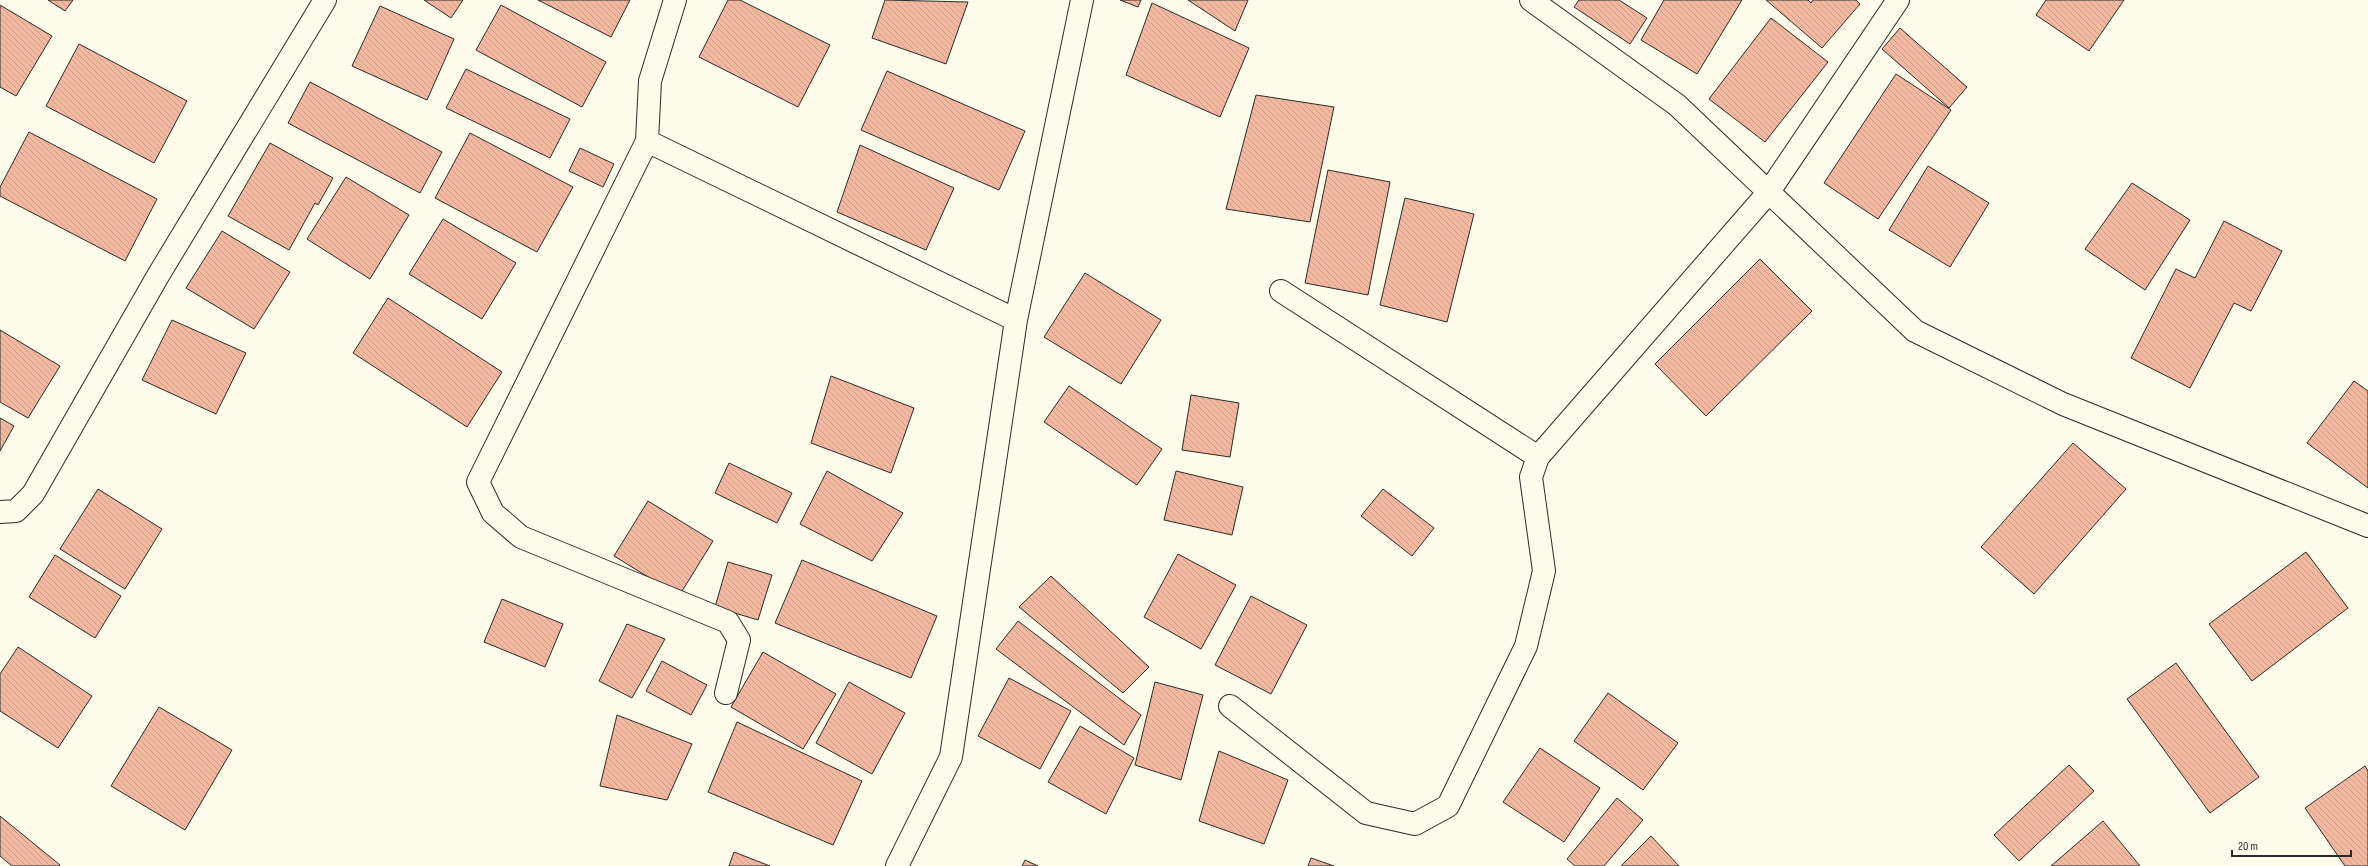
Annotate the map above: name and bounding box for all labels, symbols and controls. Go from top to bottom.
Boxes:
scale bar [2232,832,2351,858]
text: 20 m [2238,839,2258,854]

